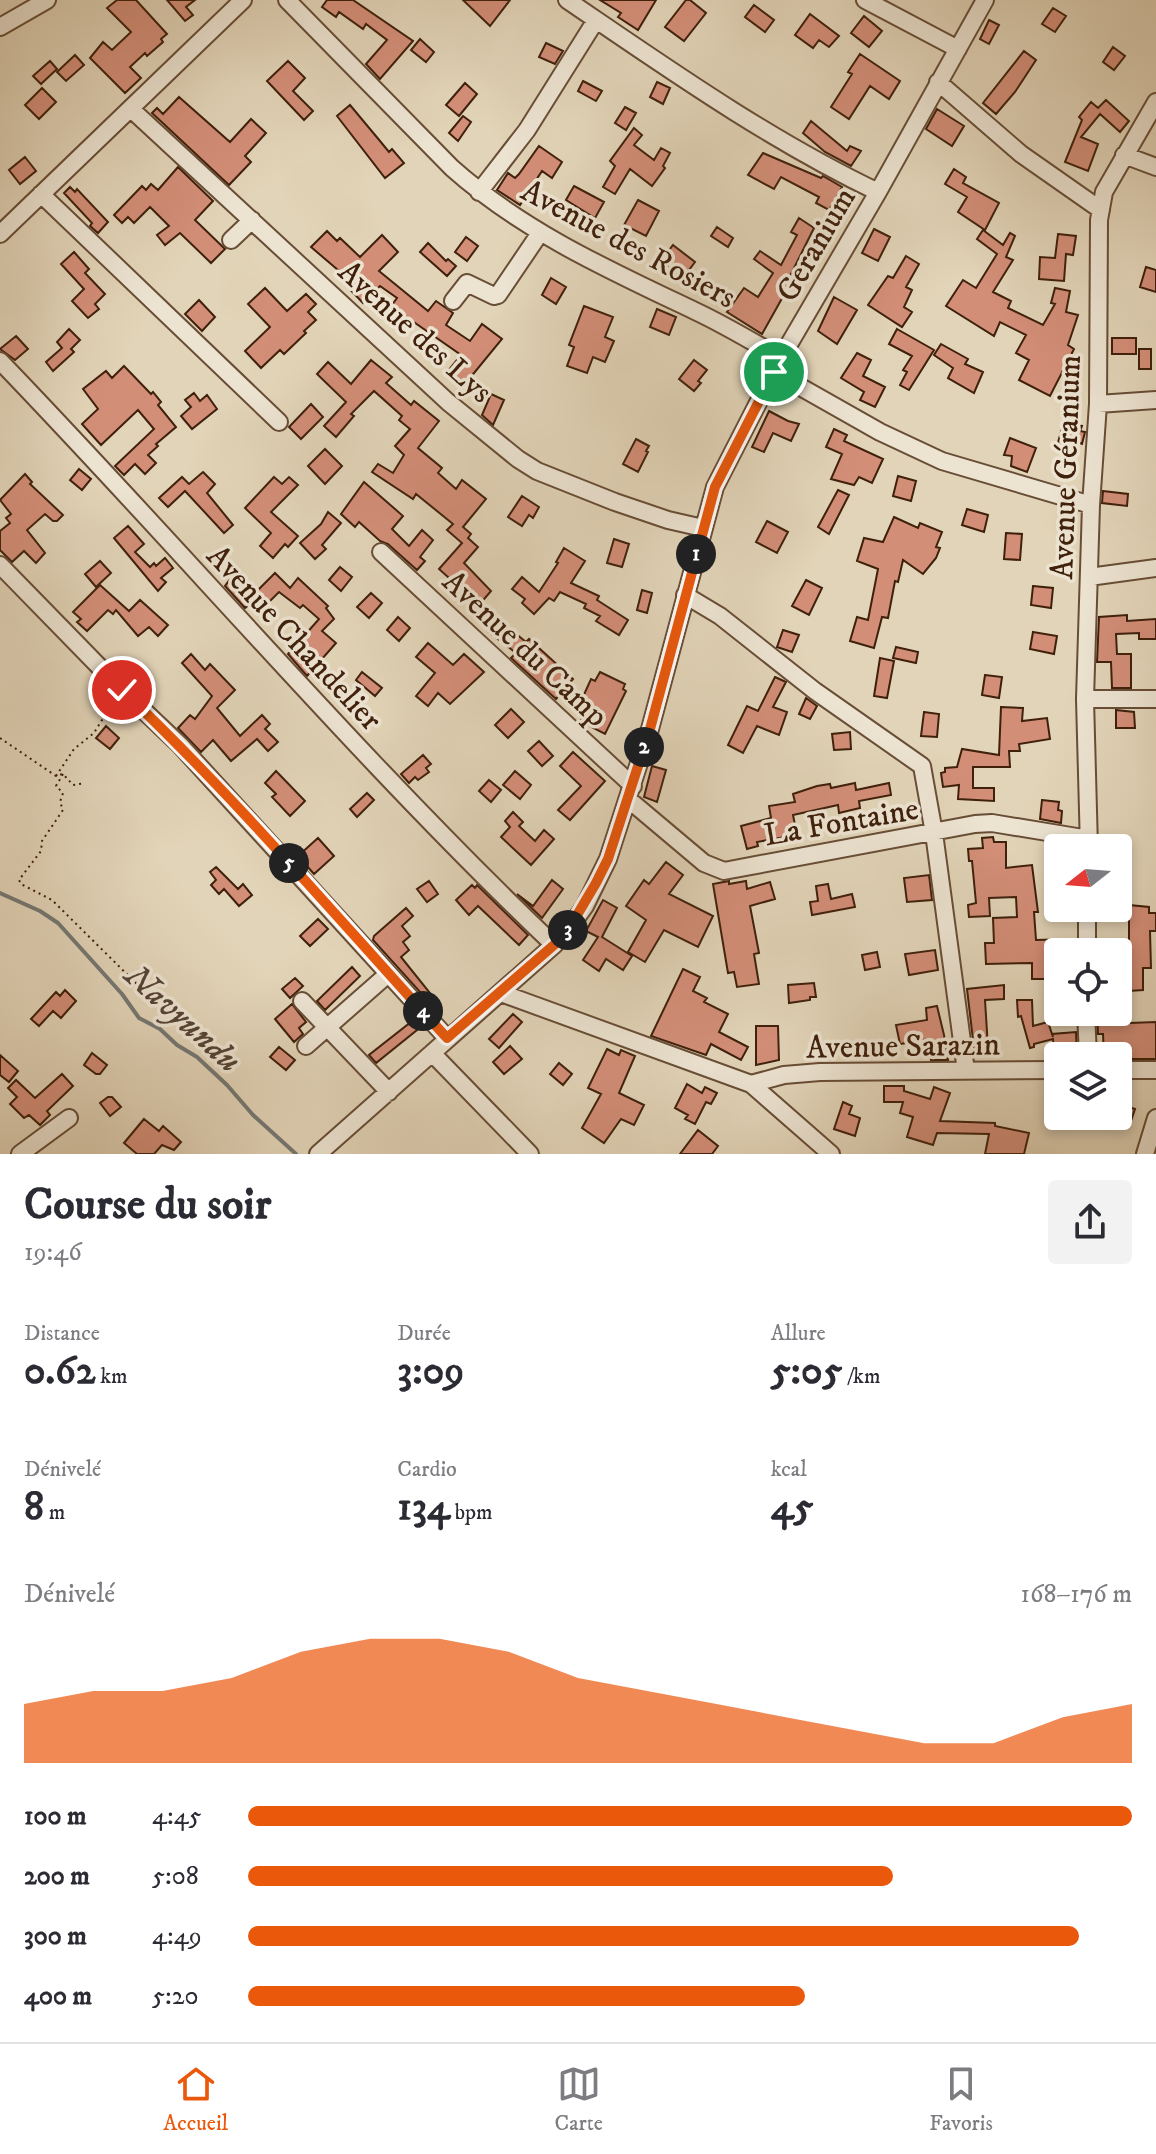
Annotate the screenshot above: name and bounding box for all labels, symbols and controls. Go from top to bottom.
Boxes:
street label: Avenue des Rosiers [514,171,742,318]
street label: Geranium [768,181,865,309]
street label: Avenue des Lys [329,253,500,412]
pin [740,338,808,406]
icon: arrive [752,350,796,394]
street label: Avenue Géranium [1043,354,1091,580]
pin: 1 [676,534,716,574]
street label: Avenue Chandelier [197,537,390,740]
text: 1 [692,540,700,567]
street label: Avenue du Camp [433,562,616,737]
pin [88,656,156,724]
icon: check [100,668,144,712]
pin: 2 [624,727,664,767]
text: 2 [639,733,649,760]
street label: La Fontaine [761,790,922,856]
north arrow [1044,834,1132,922]
map controls [1044,834,1132,1130]
pin: 5 [269,843,309,883]
text: 5 [284,849,294,876]
pin: 3 [548,910,588,950]
text: 3 [564,916,572,943]
button: locate [1044,938,1132,1026]
water label: Navyundu [114,954,250,1082]
pin: 4 [403,991,443,1031]
text: 4 [417,997,429,1024]
street label: Avenue Sarazin [806,1025,1001,1069]
button: layers [1044,1042,1132,1130]
text: Course du soir [24,1178,271,1233]
button: share [1048,1180,1132,1264]
text: 19:46 [24,1236,82,1269]
text: Distance [24,1320,100,1347]
text: Durée [397,1320,451,1347]
text: Allure [771,1320,826,1347]
text: 0.62 [24,1347,95,1397]
text: 3:09 [397,1347,464,1397]
text: 5:05 [771,1347,842,1397]
text: km [95,1363,128,1390]
text: /km [842,1363,881,1390]
text: Dénivelé [24,1456,101,1483]
text: Cardio [397,1456,457,1483]
text: kcal [771,1456,807,1483]
text: 8 [24,1483,44,1533]
text: 134 [397,1483,450,1533]
text: 45 [771,1483,813,1533]
text: m [44,1499,65,1526]
text: bpm [450,1499,493,1526]
text: Dénivelé [24,1578,115,1611]
text: 168–176 m [1021,1578,1132,1611]
text: 100 m [24,1800,87,1833]
text: 4:45 [152,1800,201,1833]
text: 200 m [24,1860,90,1893]
text: 5:08 [152,1860,199,1893]
text: 300 m [24,1920,87,1953]
text: 4:49 [152,1920,202,1953]
text: 400 m [24,1980,92,2013]
text: 5:20 [152,1980,198,2013]
tab: Accueil [163,2062,228,2137]
tab: Carte [555,2062,603,2137]
tab: Favoris [929,2062,993,2137]

